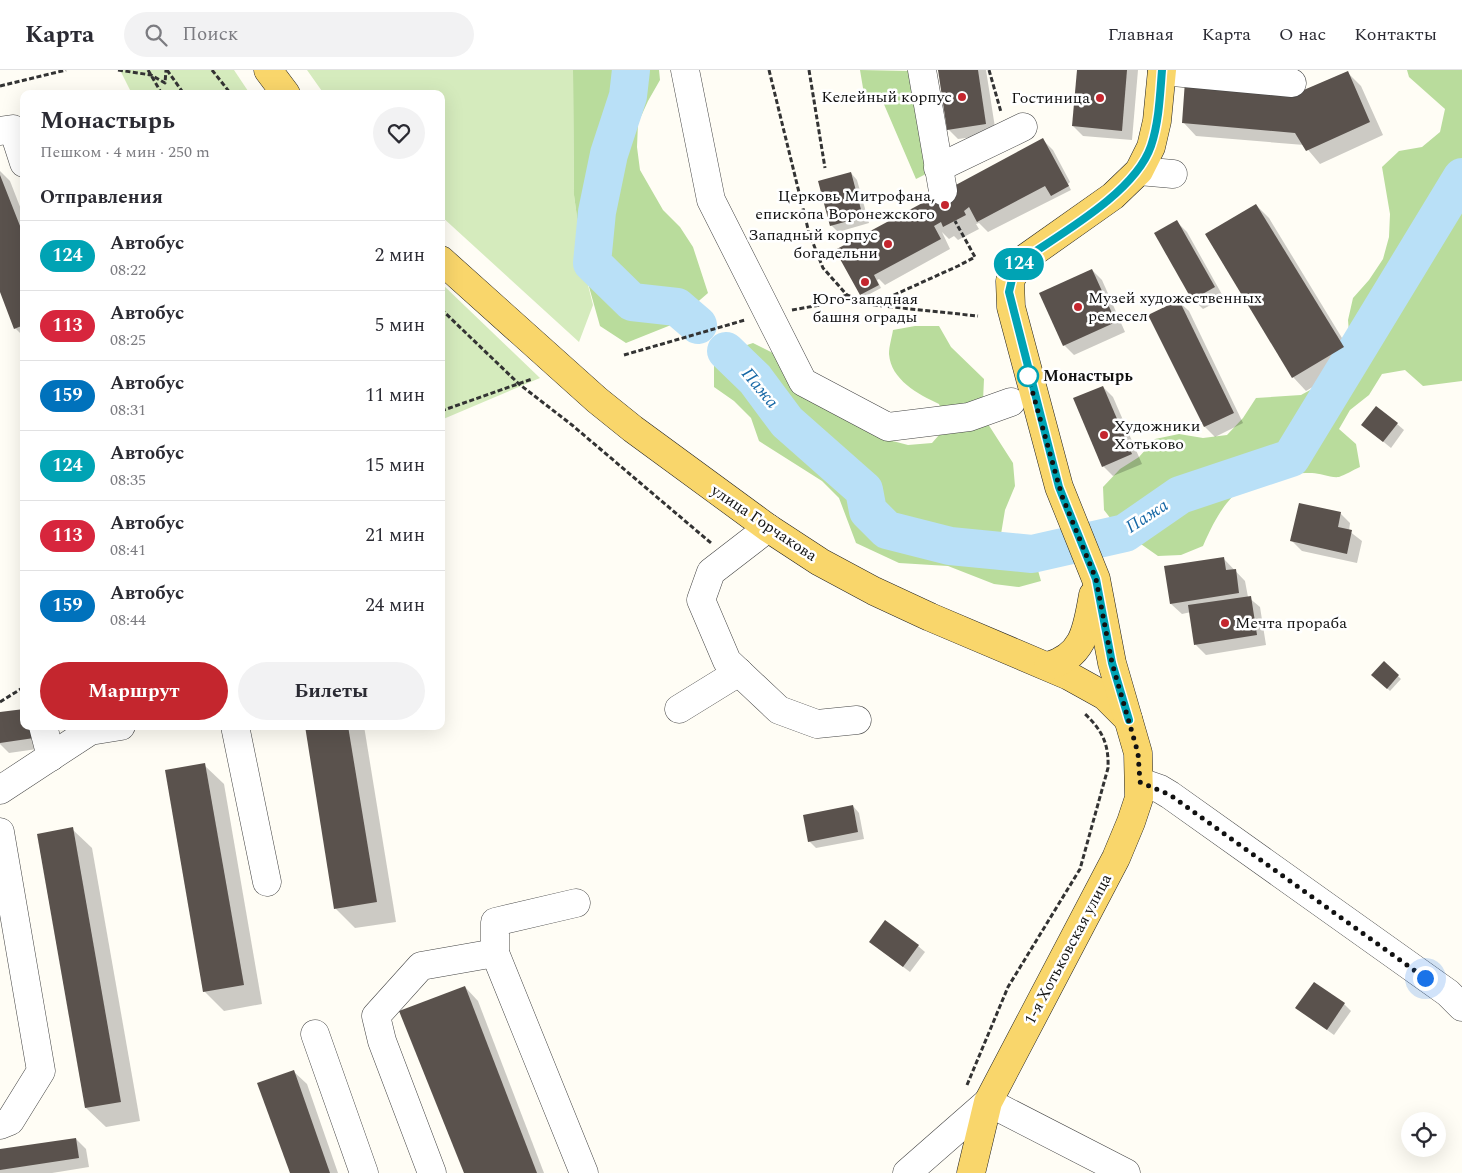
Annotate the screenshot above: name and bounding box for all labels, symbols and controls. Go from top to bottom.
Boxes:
search box [124,12,474,57]
text: Карта [25,17,94,53]
text: Поиск [182,20,238,49]
icon: search [142,21,170,49]
text: Главная [1108,21,1174,48]
text: Карта [1202,21,1251,48]
text: О нас [1279,21,1326,48]
text: Контакты [1354,21,1437,48]
place label: Келейный корпус [821,85,952,109]
place label: Гостиница [1011,86,1090,110]
marker: Келейный корпус [956,91,968,103]
marker: Гостиница [1094,92,1106,104]
text: Монастырь [40,103,175,139]
button: heart [373,107,425,159]
text: Пешком · 4 мин · 250 m [40,140,210,164]
text: Отправления [40,183,163,212]
place label: Церковь Митрофана, епископа Воронежского [755,184,935,226]
marker: Церковь Митрофана, епископа Воронежского [939,199,951,211]
place label: Западный корпус богадельни [748,223,878,265]
text: Автобус [110,229,184,258]
marker: Западный корпус богадельни [882,238,894,250]
text: 2 мин [375,241,425,270]
text: 124 [52,242,83,269]
line badge: 124 [990,248,1048,280]
text: 124 [1004,250,1034,277]
text: 08:22 [110,258,146,282]
marker: Юго-западная башня ограды [859,276,871,288]
place label: Музей художественных ремесел [1088,286,1262,328]
place label: Юго-западная башня ограды [812,287,918,329]
text: Автобус [110,299,184,328]
marker: Музей художественных ремесел [1072,301,1084,313]
text: 5 мин [375,311,425,340]
text: 113 [52,312,83,339]
text: 08:25 [110,328,146,352]
water label: Пажа [735,362,785,414]
place label: Монастырь [1043,364,1133,388]
marker: Монастырь [1017,365,1039,387]
text: Автобус [110,369,184,398]
text: 11 мин [365,381,425,410]
text: 159 [52,382,83,409]
text: 08:31 [110,398,146,422]
place label: Художники Хотьково [1114,414,1200,456]
marker: Художники Хотьково [1098,429,1110,441]
text: Автобус [110,439,184,468]
text: 15 мин [365,451,425,480]
text: 124 [52,452,83,479]
text: 08:35 [110,468,146,492]
street label: улица Горчакова [705,478,822,568]
water label: Пажа [1120,492,1174,540]
text: Автобус [110,509,184,538]
text: 21 мин [365,521,425,550]
text: 113 [52,522,83,549]
text: 08:41 [110,538,146,562]
text: Автобус [110,579,184,608]
text: 24 мин [365,591,425,620]
text: 159 [52,592,83,619]
text: 08:44 [110,608,146,632]
place label: Мечта прораба [1235,611,1347,635]
marker: Мечта прораба [1219,617,1231,629]
button: Маршрут [40,662,228,720]
button: Билеты [238,662,425,720]
street label: 1-я Хотьковская улица [1018,869,1118,1029]
your location [1413,966,1438,991]
map controls [1401,1112,1446,1157]
button: locate [1401,1112,1446,1157]

